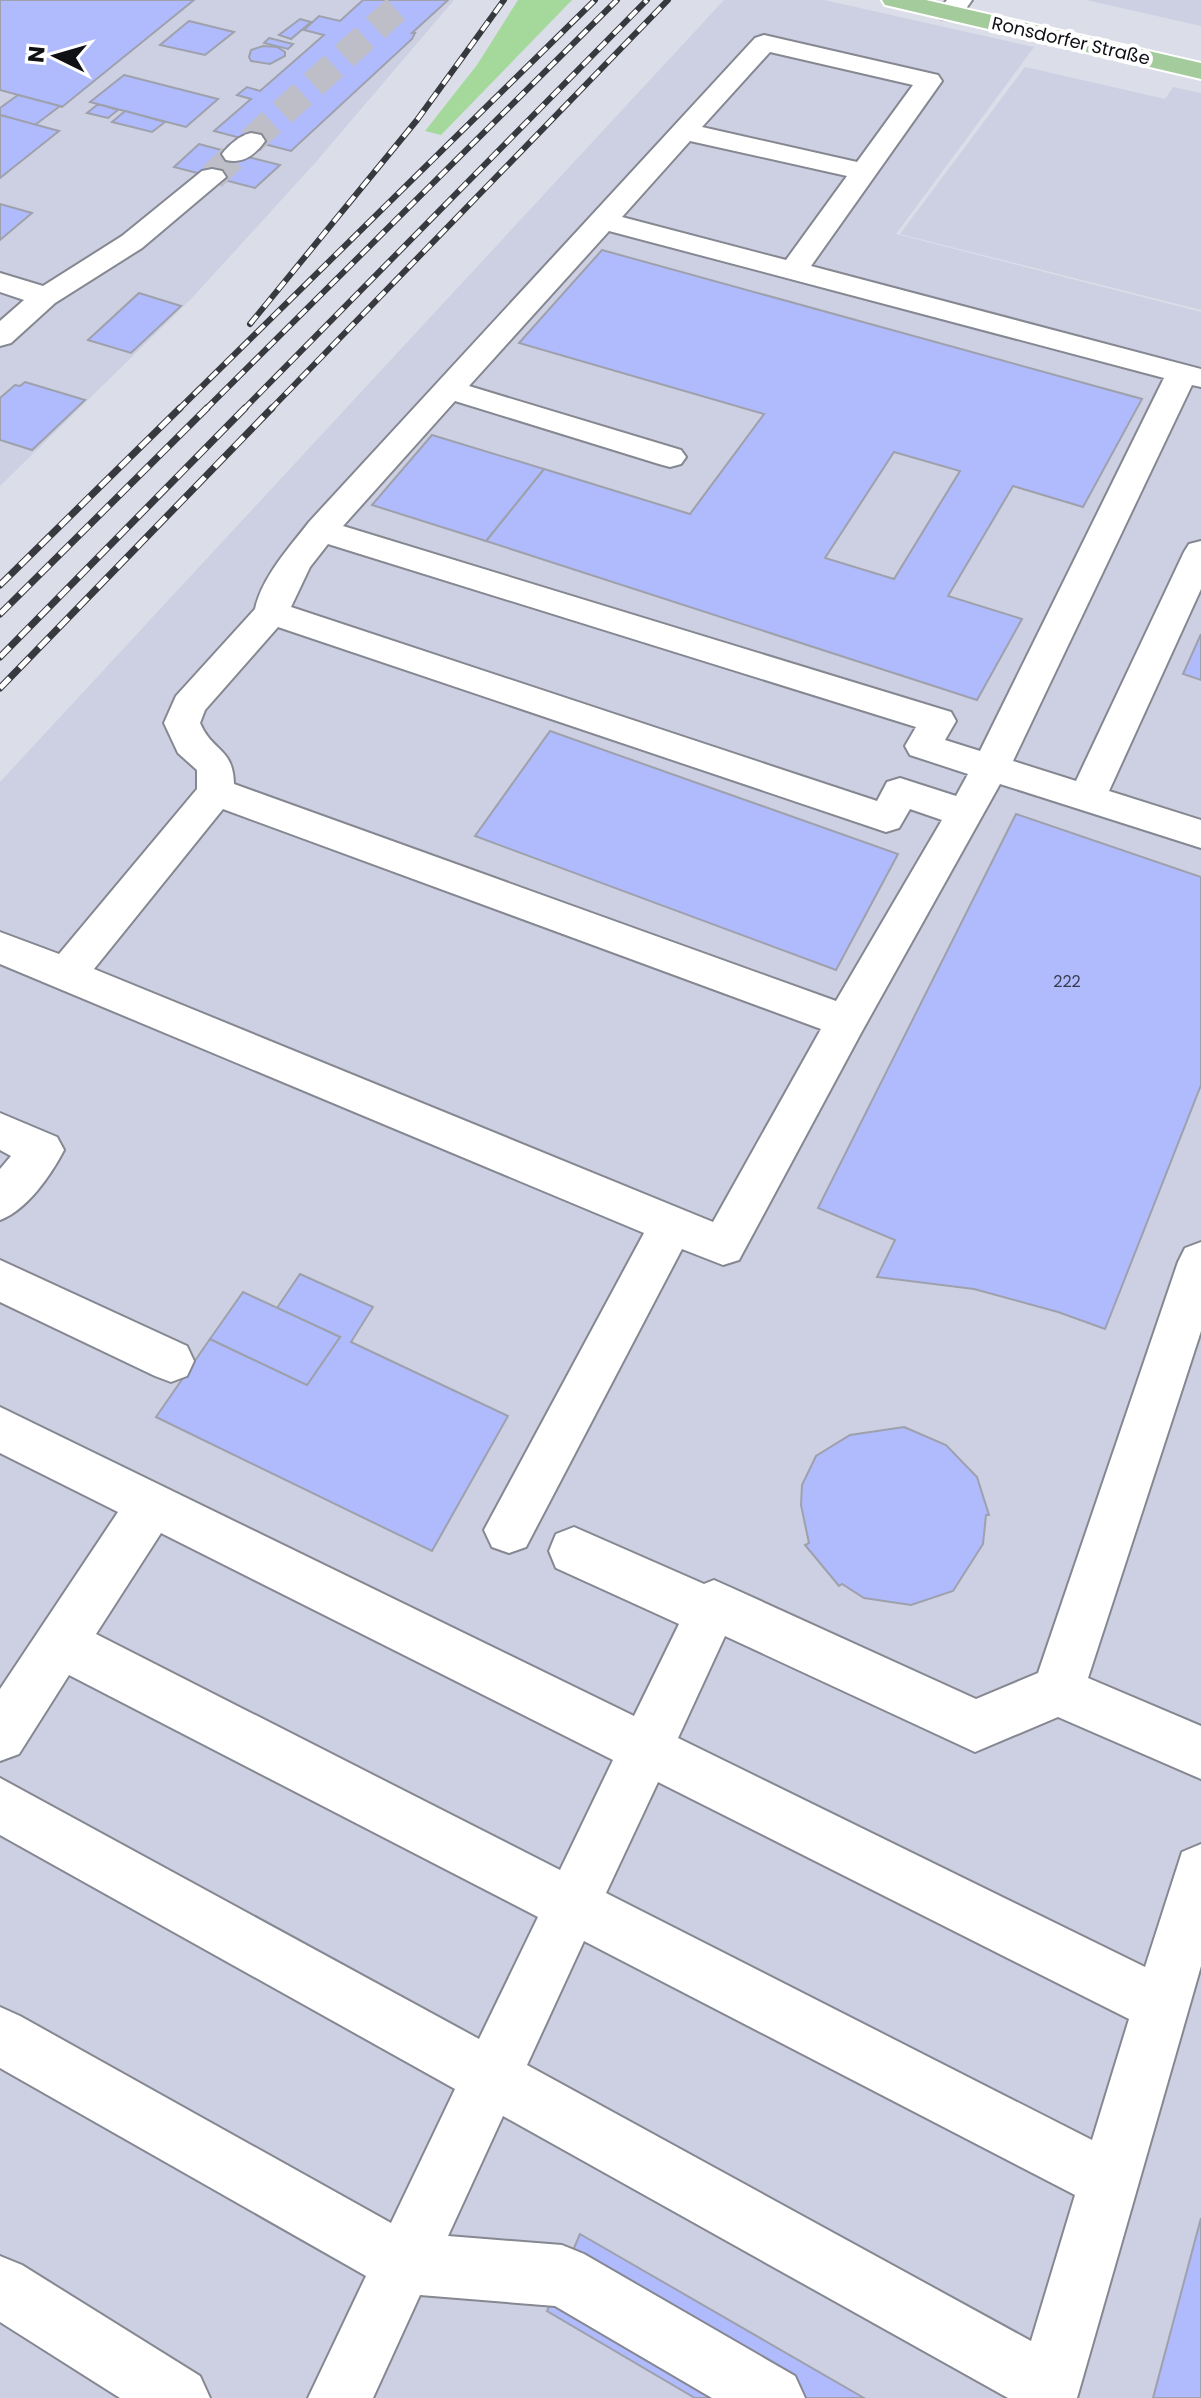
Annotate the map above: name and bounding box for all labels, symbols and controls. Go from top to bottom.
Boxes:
street label: Ronsdorfer Straße [989,10,1153,71]
north arrow [16,16,96,96]
text: N [20,45,53,64]
house number: 222 [1053,970,1081,993]

